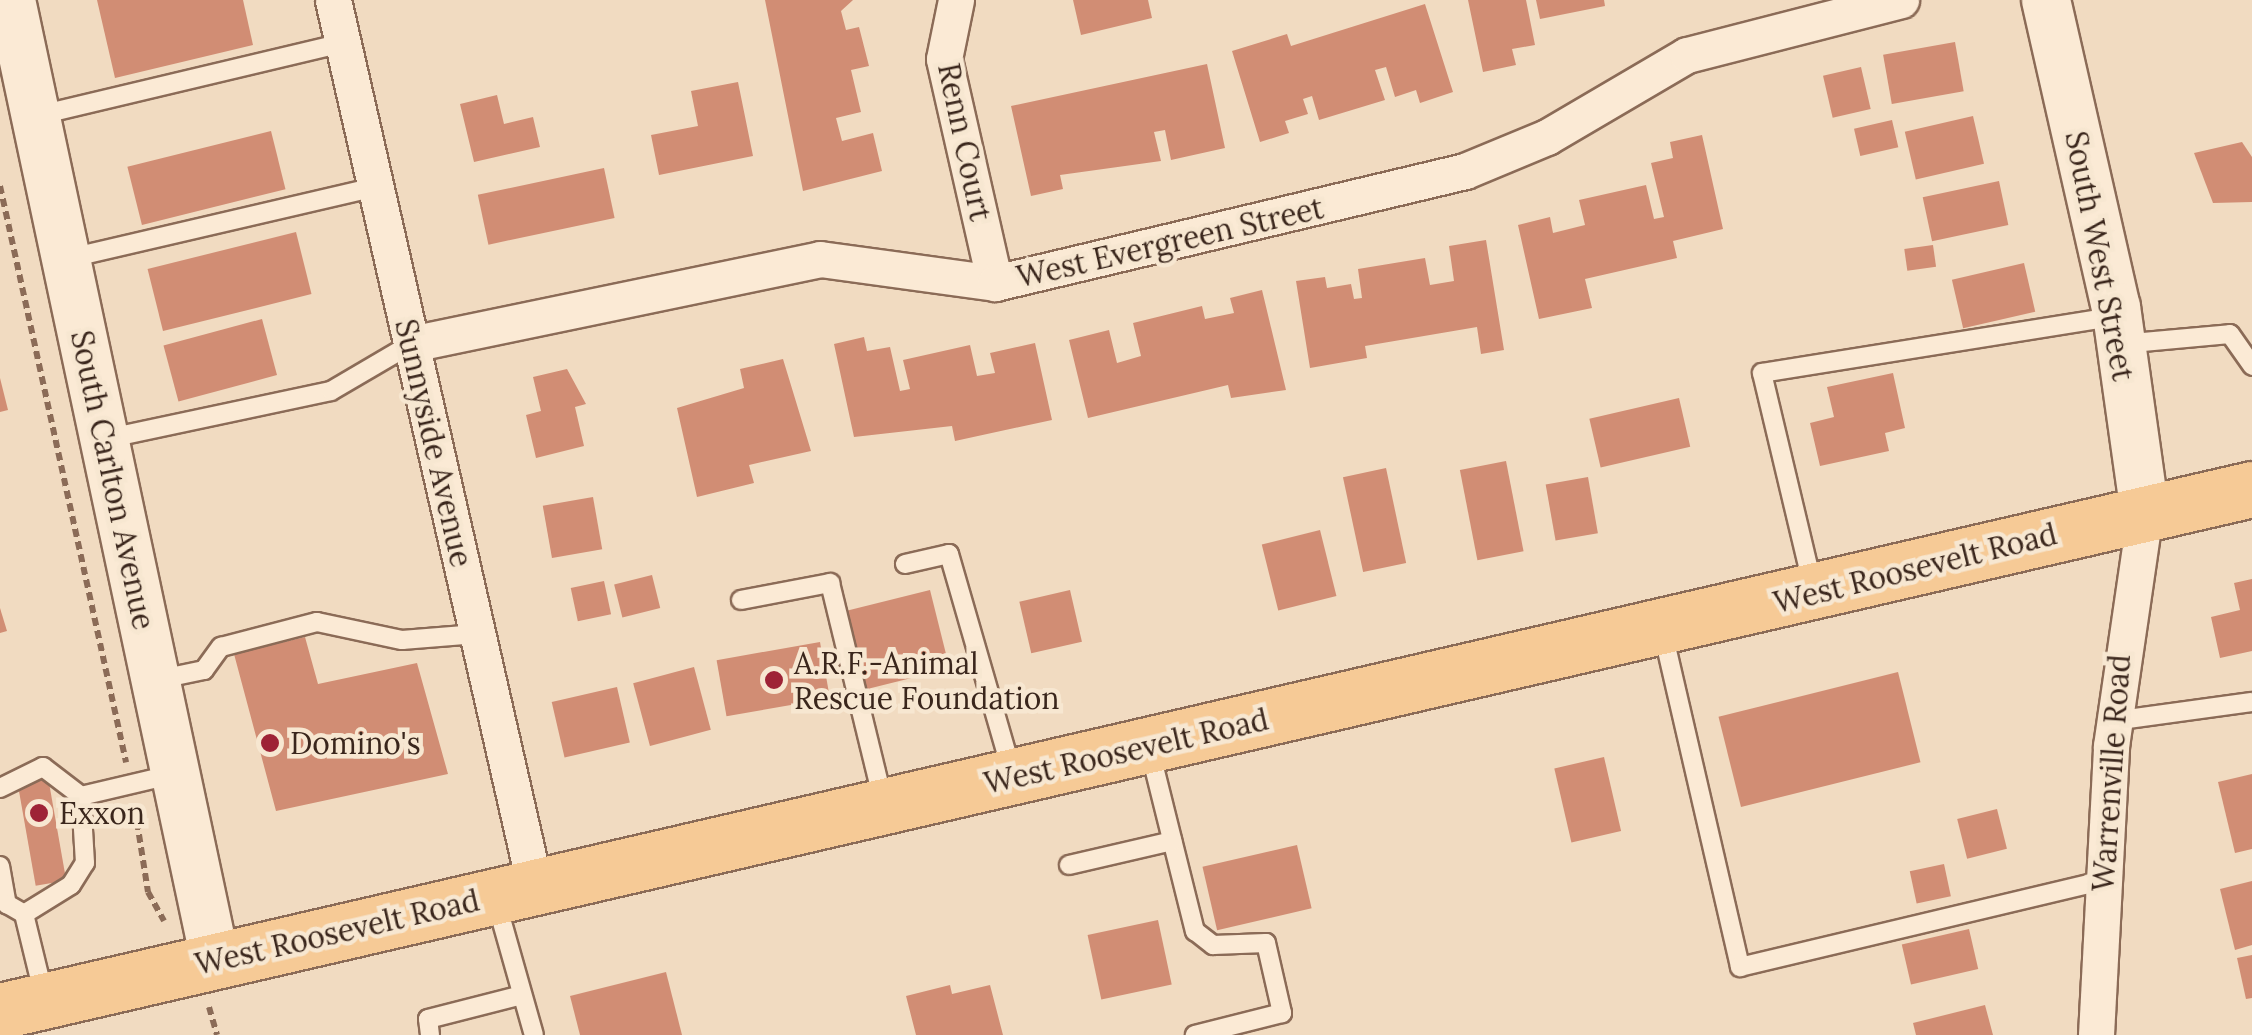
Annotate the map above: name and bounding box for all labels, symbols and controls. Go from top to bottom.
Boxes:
street label: Renn Court [931,60,999,224]
street label: South West Street [2058,128,2142,384]
street label: West Evergreen Street [1013,189,1327,295]
street label: Sunnyside Avenue [388,316,480,570]
street label: South Carlton Avenue [64,327,162,633]
street label: West Roosevelt Road [1770,515,2060,621]
place label: A.R.F.-Animal Rescue Foundation [794,645,1059,716]
street label: Warrenville Road [2085,653,2137,893]
marker: A.R.F.-Animal Rescue Foundation [763,669,785,691]
street label: West Roosevelt Road [980,701,1272,801]
place label: Domino's [290,725,421,761]
marker: Domino's [259,732,281,754]
place label: Exxon [59,795,145,831]
marker: Exxon [28,802,50,824]
street label: West Roosevelt Road [191,882,483,982]

